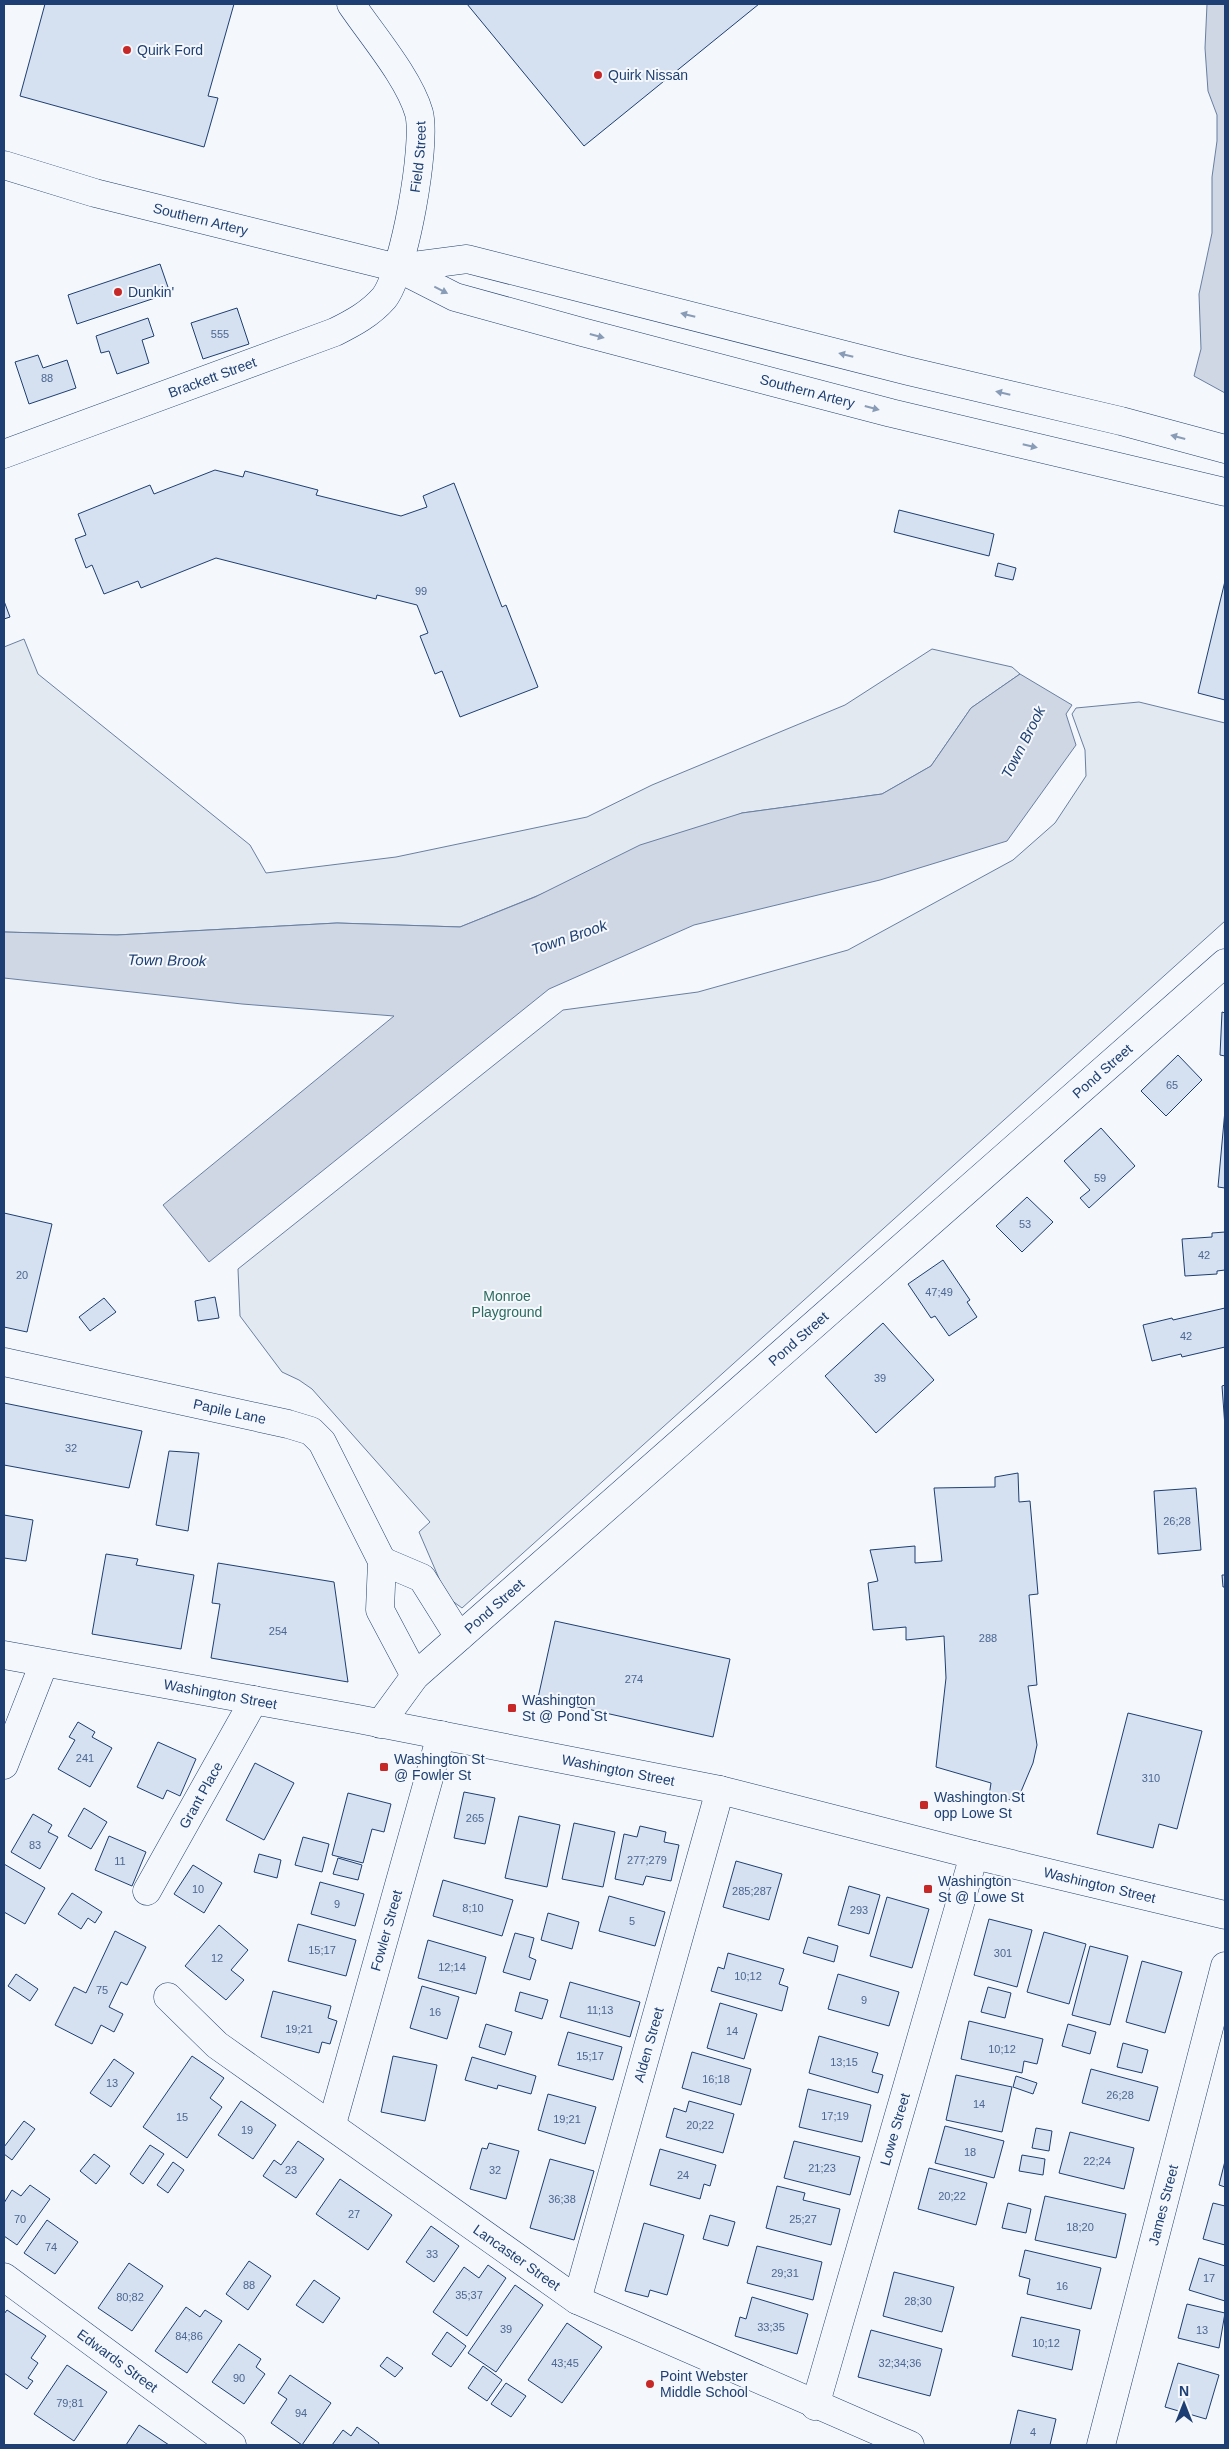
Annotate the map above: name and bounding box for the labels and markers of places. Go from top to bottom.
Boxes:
place label: Quirk Ford [137,42,203,58]
marker: Quirk Ford [121,44,133,56]
place label: Quirk Nissan [608,67,688,83]
marker: Quirk Nissan [592,69,604,81]
place label: Dunkin' [128,284,174,300]
marker: Dunkin' [112,286,124,298]
place label: Washington St @ Pond St [522,1692,607,1724]
marker: Washington St @ Pond St [506,1702,518,1714]
place label: Washington St @ Fowler St [394,1751,485,1783]
marker: Washington St @ Fowler St [378,1761,390,1773]
place label: Washington St opp Lowe St [934,1789,1025,1821]
marker: Washington St opp Lowe St [918,1799,930,1811]
place label: Washington St @ Lowe St [938,1873,1024,1905]
marker: Washington St @ Lowe St [922,1883,934,1895]
place label: Point Webster Middle School [660,2368,748,2400]
marker: Point Webster Middle School [644,2378,656,2390]

